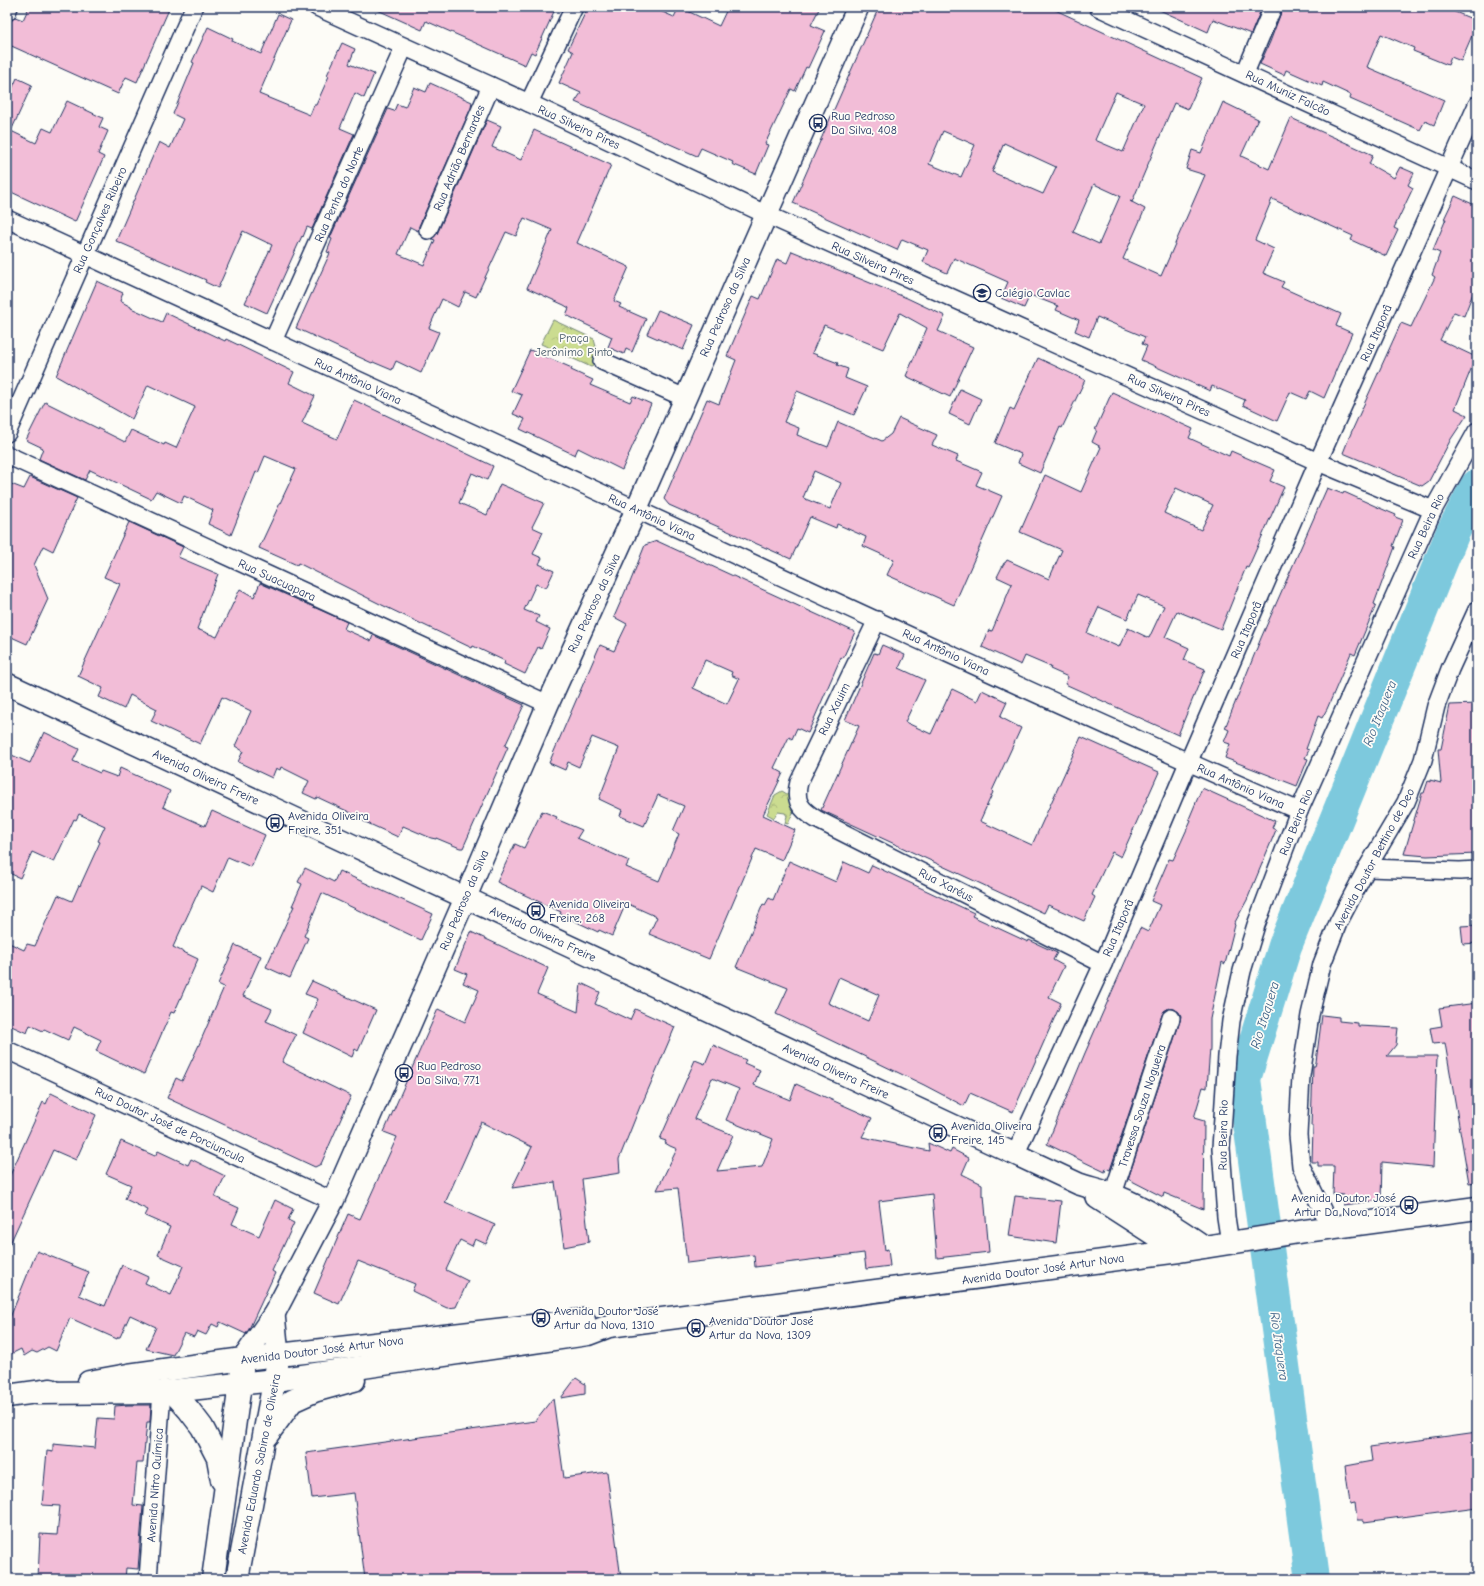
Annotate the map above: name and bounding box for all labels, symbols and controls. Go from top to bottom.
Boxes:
street label: Rua Muniz Falcão [1244,67,1332,119]
street label: Rua Silveira Pires [536,102,622,152]
street label: Rua Adrião Bernardes [430,103,488,213]
place label: Rua Pedroso Da Silva, 408 [831,109,897,137]
bus stop icon: Rua Pedroso Da Silva, 408 [808,113,828,133]
street label: Rua Penha do Norte [311,144,367,244]
street label: Rua Gonçalves Ribeiro [70,164,130,276]
street label: Rua Silveira Pires [830,239,916,287]
street label: Rua Pedroso da Silva [697,255,753,359]
school or university icon: Colégio Cavlac [972,283,992,303]
place label: Colégio Cavlac [995,286,1070,300]
street label: Rua Itaporâ [1357,302,1395,364]
park label: Praça Jerônimo Pinto [535,331,613,359]
street label: Rua Antônio Viana [312,355,404,407]
street label: Rua Silveira Pires [1126,371,1212,419]
street label: Rua Antônio Viana [606,491,698,543]
street label: Rua Beira Rio [1405,491,1447,561]
street label: Rua Pedroso da Silva [565,551,623,655]
street label: Rua Suacuapara [236,556,318,604]
street label: Rua Itaporâ [1228,599,1264,661]
street label: Rua Antônio Viana [900,626,992,678]
water label: Rio Itaquera [1360,678,1399,748]
street label: Rua Xauim [815,680,853,738]
street label: Avenida Oliveira Freire [151,746,261,808]
street label: Rua Antônio Viana [1195,760,1287,812]
street label: Avenida Doutor Bettino de Deo [1331,786,1417,932]
street label: Rua Beira Rio [1276,787,1316,857]
place label: Avenida Oliveira Freire, 351 [288,809,369,837]
bus stop icon: Avenida Oliveira Freire, 351 [265,813,285,833]
street label: Rua Pedroso da Silva [437,848,491,952]
street label: Rua Xaréus [916,865,976,905]
place label: Avenida Oliveira Freire, 268 [549,897,630,925]
street label: Rua Itaporâ [1100,897,1136,959]
bus stop icon: Avenida Oliveira Freire, 268 [526,901,546,921]
street label: Avenida Oliveira Freire [488,903,598,965]
water label: Rio Itaquera [1247,980,1282,1050]
street label: Avenida Oliveira Freire [781,1040,891,1102]
street label: Travessa Souza Nogueira [1116,1043,1168,1169]
place label: Rua Pedroso Da Silva, 771 [417,1059,481,1087]
bus stop icon: Rua Pedroso Da Silva, 771 [394,1063,414,1083]
street label: Rua Doutor José de Porciuncula [93,1084,247,1166]
street label: Rua Beira Rio [1215,1100,1231,1170]
place label: Avenida Oliveira Freire, 145 [951,1119,1032,1147]
bus stop icon: Avenida Oliveira Freire, 145 [928,1123,948,1143]
place label: Avenida Doutor José Artur Da Nova, 1014 [1291,1191,1396,1219]
bus stop icon: Avenida Doutor José Artur Da Nova, 1014 [1399,1195,1419,1215]
street label: Avenida Doutor José Artur Nova [961,1251,1125,1287]
place label: Avenida Doutor José Artur da Nova, 1310 [554,1304,659,1332]
bus stop icon: Avenida Doutor José Artur da Nova, 1310 [531,1308,551,1328]
water label: Rio Itaquera [1267,1311,1292,1382]
place label: Avenida Doutor José Artur da Nova, 1309 [709,1314,814,1342]
bus stop icon: Avenida Doutor José Artur da Nova, 1309 [686,1318,706,1338]
street label: Avenida Doutor José Artur Nova [240,1333,404,1367]
street label: Avenida Eduardo Sabino de Oliveira [235,1373,283,1555]
street label: Avenida Nitro Química [144,1427,166,1543]

